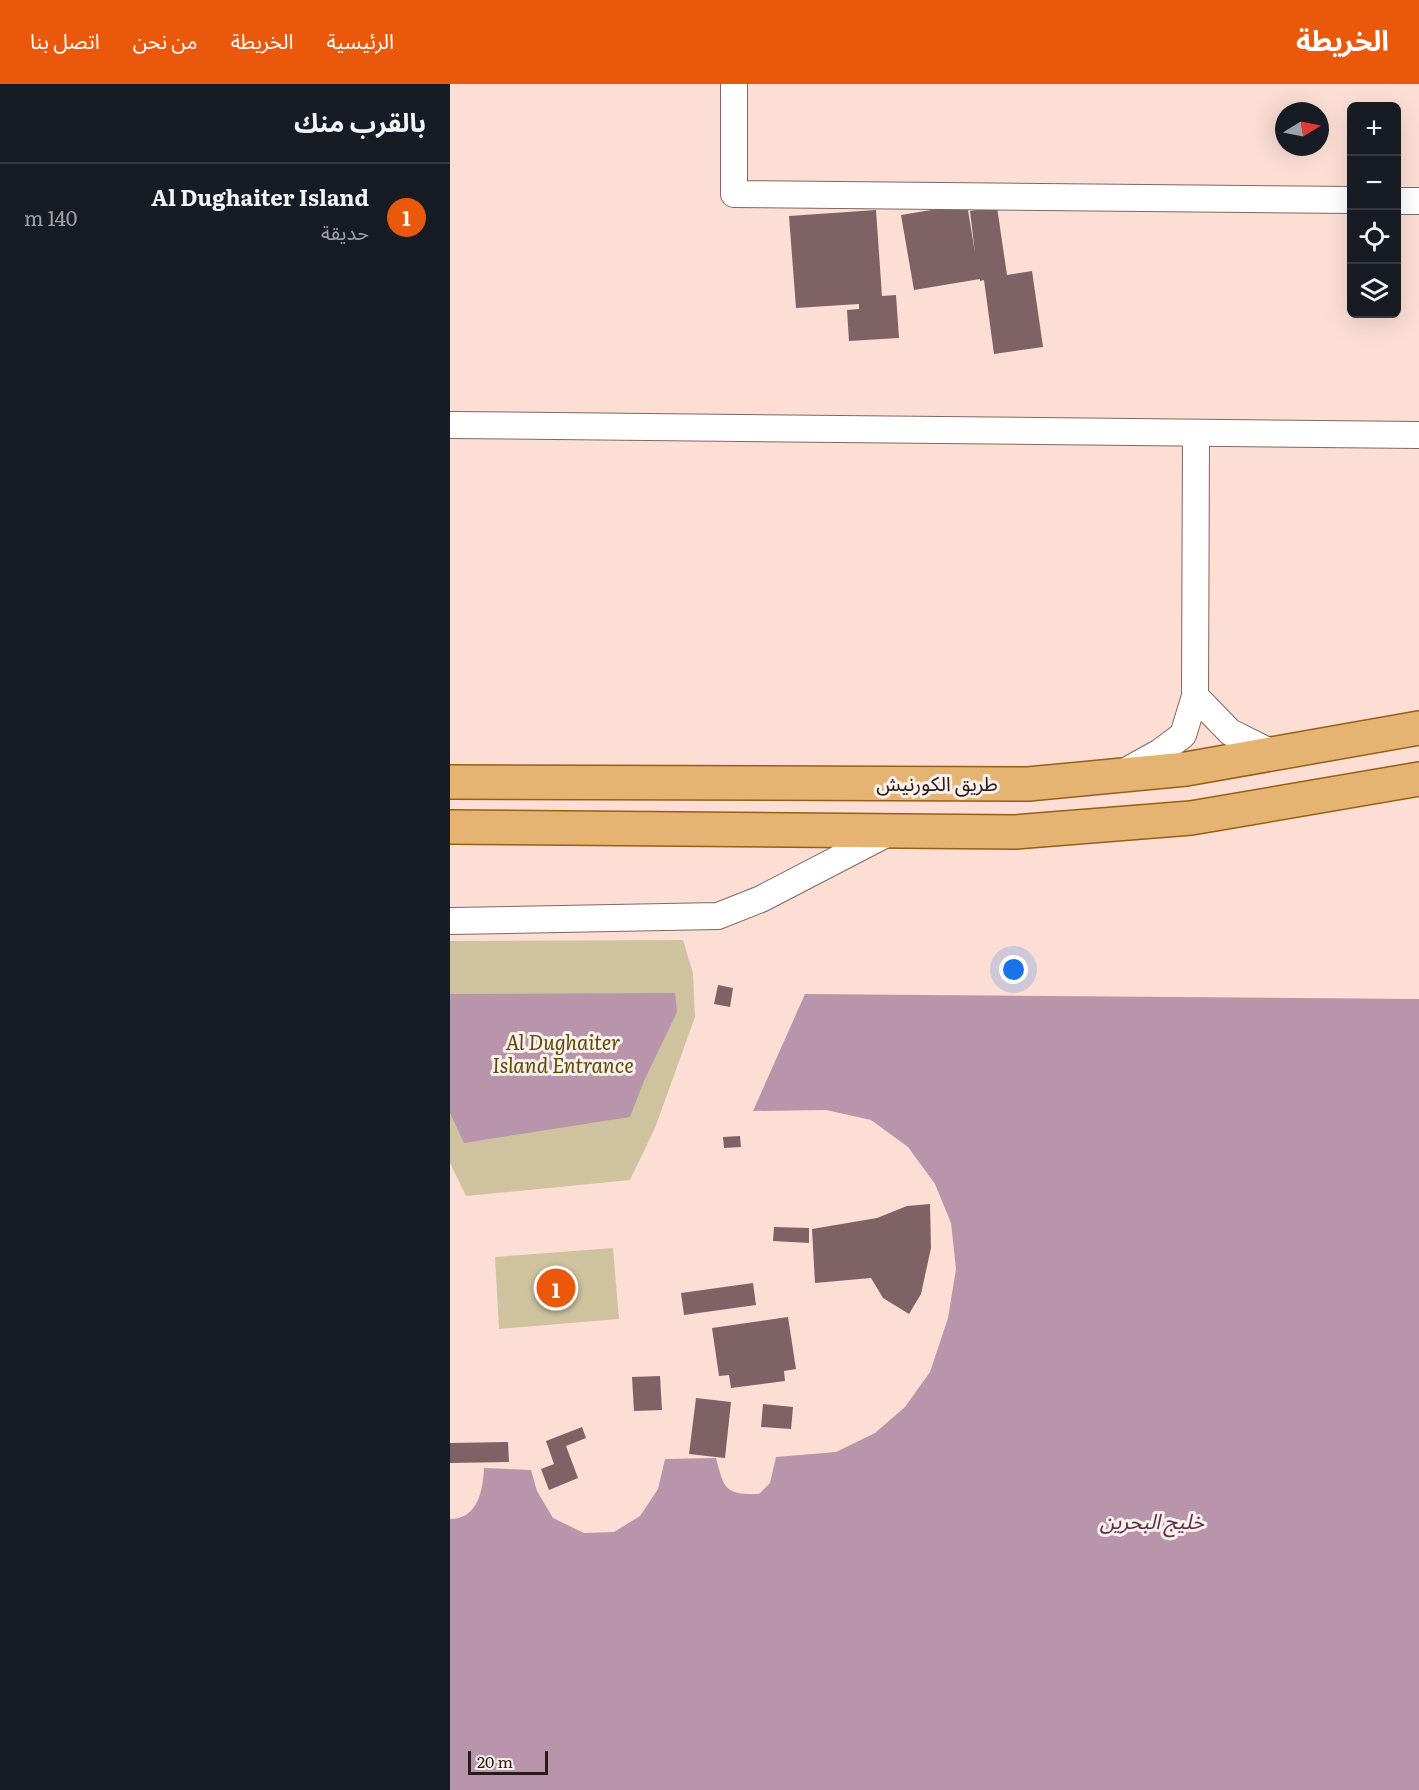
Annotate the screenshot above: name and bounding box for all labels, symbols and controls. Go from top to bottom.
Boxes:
text: الخريطة [1296,18,1389,60]
text: اتصل بنا [30,24,100,55]
text: من نحن [133,24,198,55]
text: الخريطة [231,24,294,55]
text: الرئيسية [327,24,394,55]
text: بالقرب منك [294,101,426,140]
north arrow [1275,102,1329,156]
map controls [1347,102,1401,318]
button: + [1347,102,1401,156]
button: − [1347,156,1401,210]
text: Al Dughaiter Island [151,180,369,213]
text: 140 m [24,202,77,232]
text: 1 [402,202,411,232]
button: locate [1347,210,1401,264]
text: حديقة [321,216,369,246]
button: layers [1347,264,1401,318]
street label: طريق الكورنيش [876,767,998,797]
your location [999,955,1028,984]
park label: Al Dughaiter Island Entrance [492,1026,634,1079]
pin: 1 [536,1266,576,1310]
water label: خليج البحرين [1100,1504,1205,1538]
scale bar [468,1748,548,1776]
text: 20 m [477,1749,513,1773]

